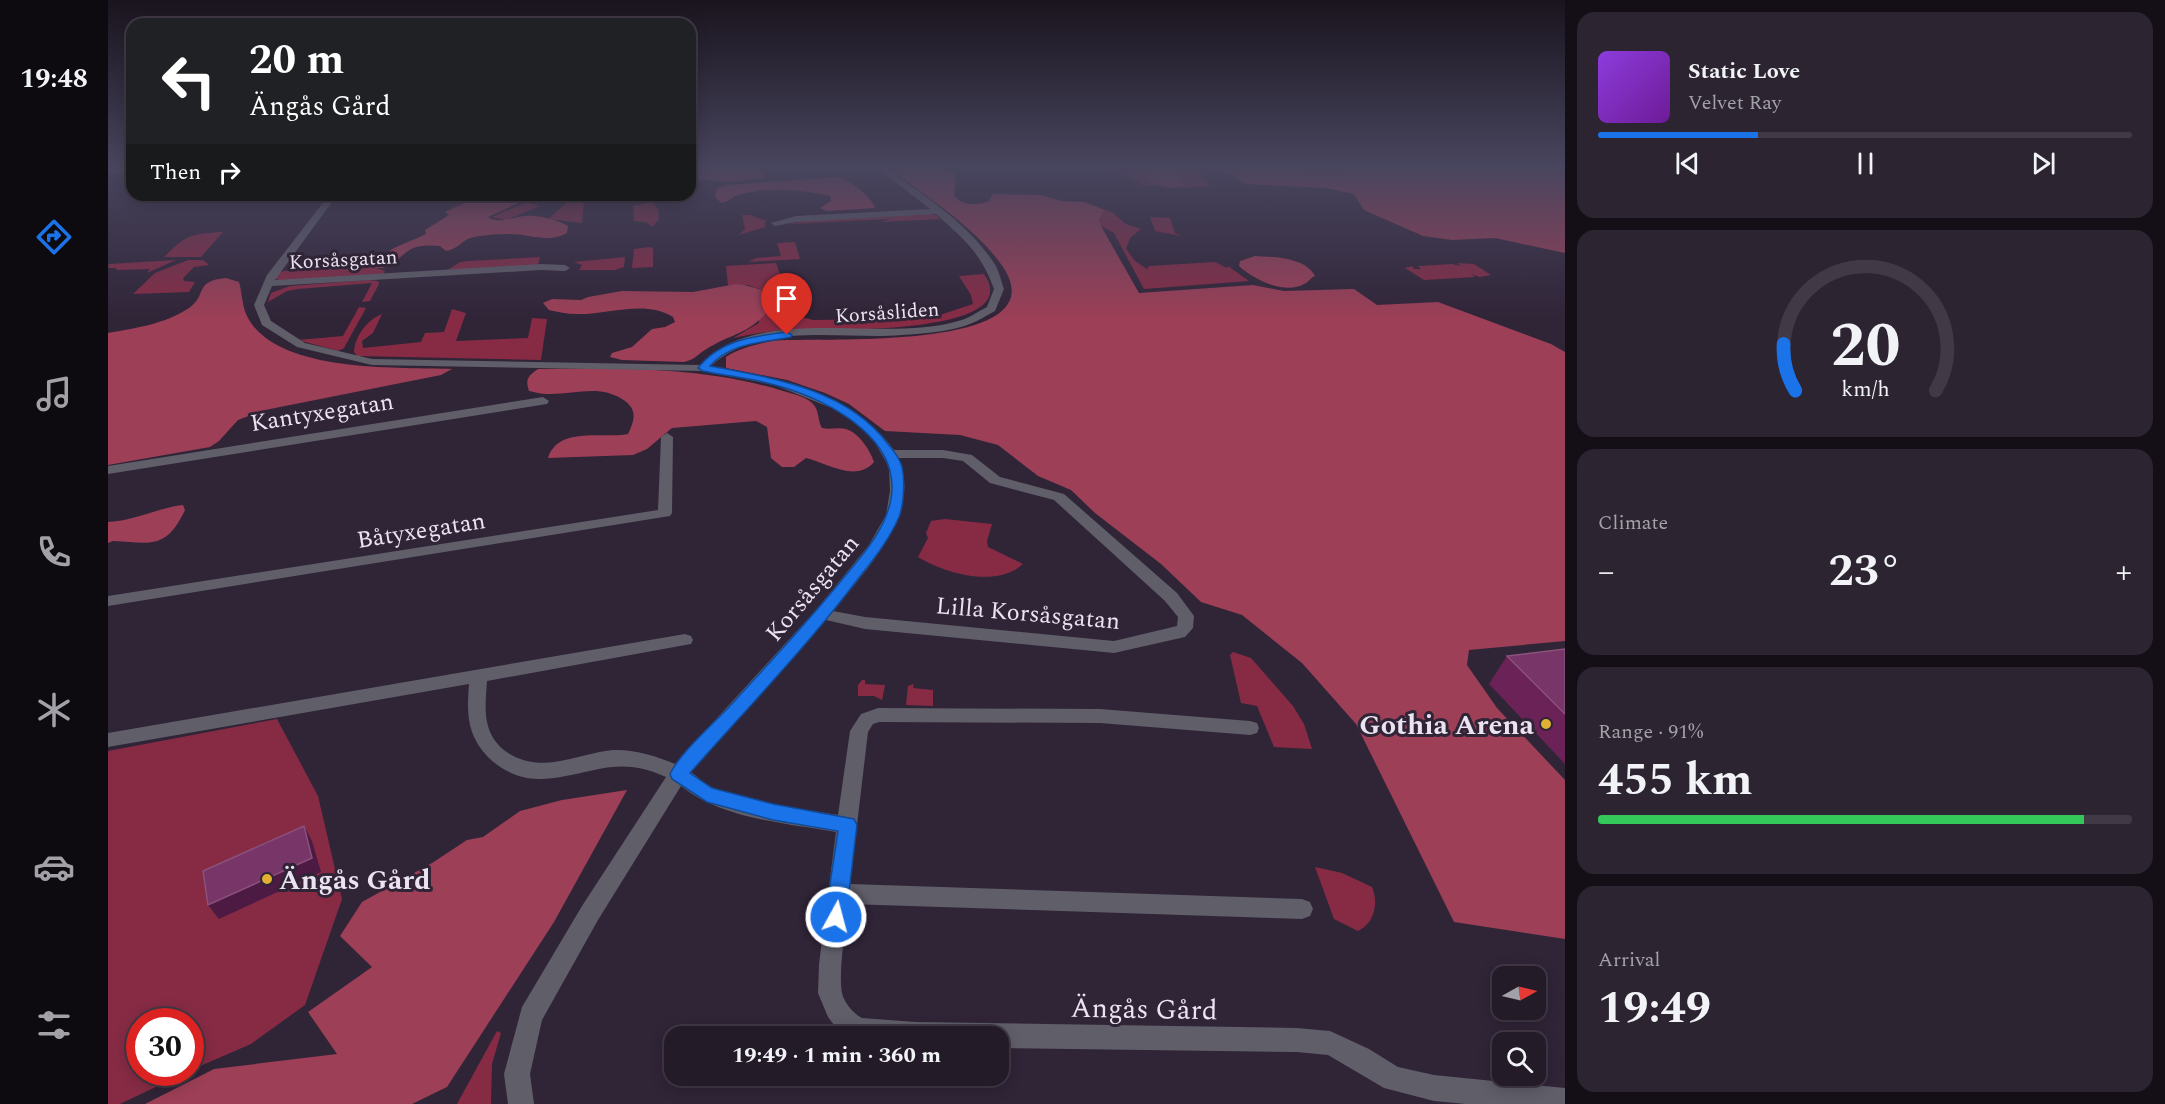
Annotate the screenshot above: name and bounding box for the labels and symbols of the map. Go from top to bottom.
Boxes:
street label: Korsåsgatan [288,242,398,278]
pin [761,273,812,335]
street label: Korsåsliden [834,294,940,332]
street label: Kantyxegatan [248,384,396,442]
street label: Båtyxegatan [354,503,488,559]
street label: Korsåsgatan [757,527,868,650]
street label: Lilla Korsåsgatan [934,588,1122,640]
place label: Gothia Arena [1359,704,1535,747]
marker: Gothia Arena [1539,717,1553,731]
place label: Ängås Gård [279,859,431,902]
marker: Ängås Gård [260,872,274,886]
position arrow [804,885,868,949]
north arrow [1492,966,1546,1020]
street label: Ängås Gård [1070,987,1218,1032]
speed limit sign: 30 [126,1008,204,1086]

